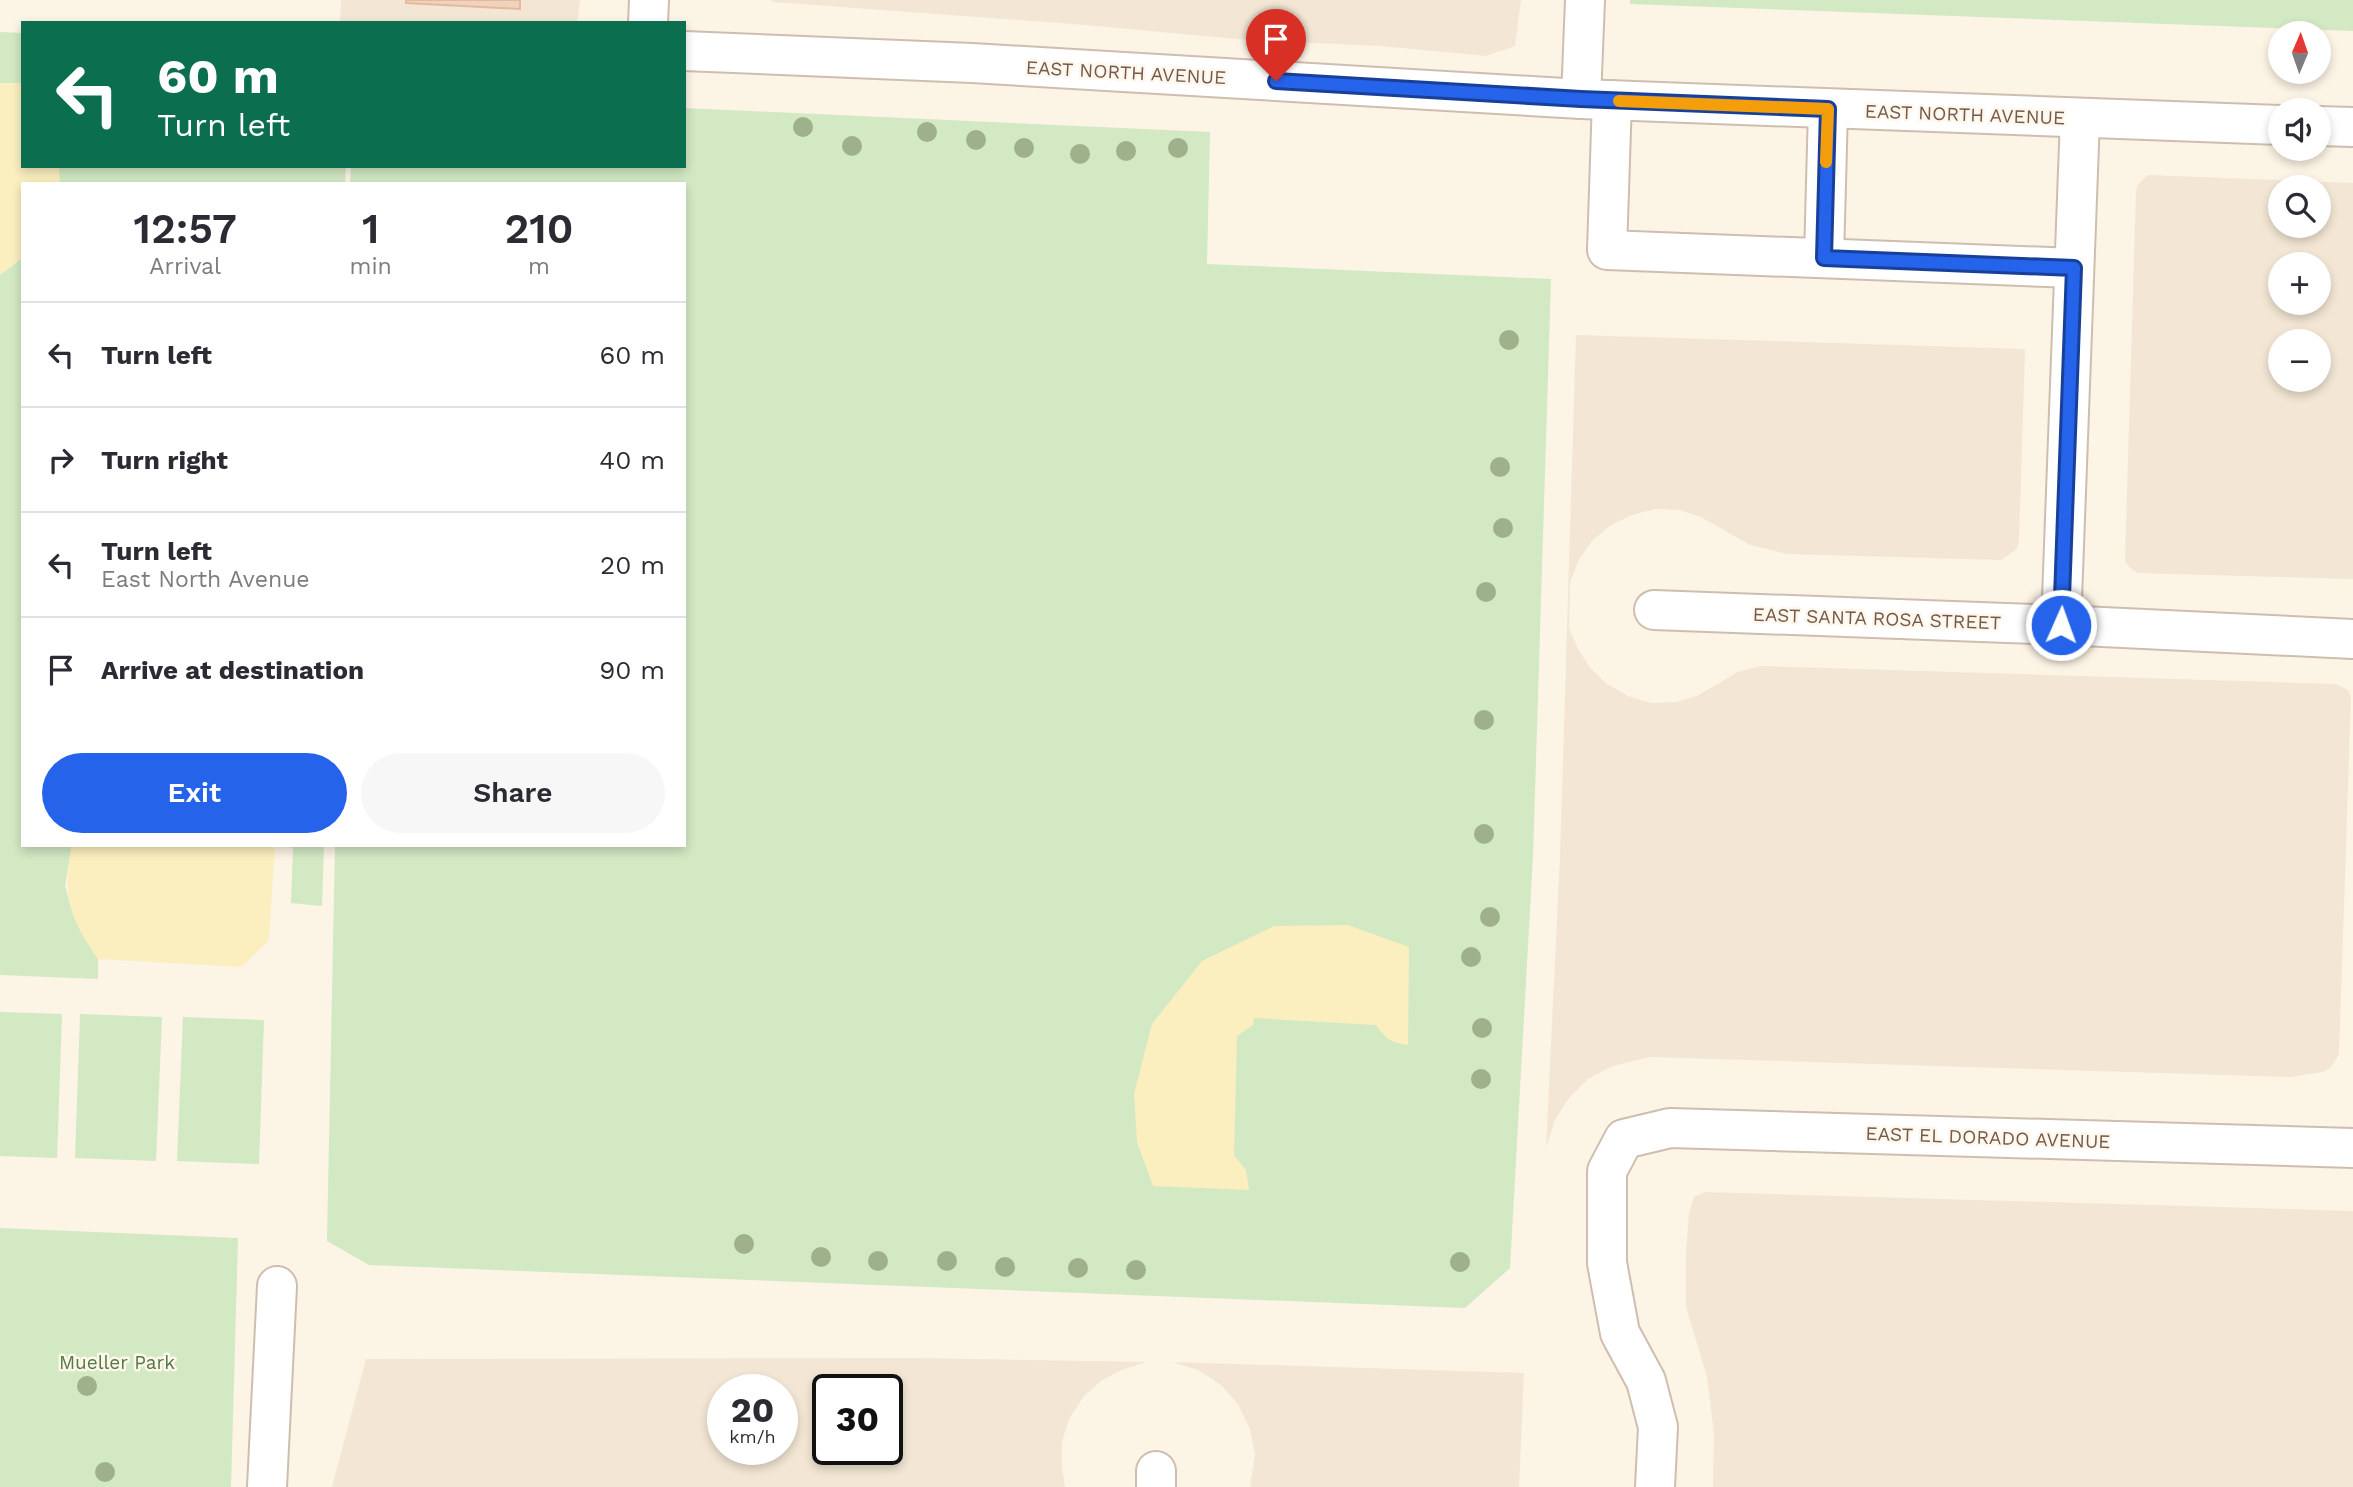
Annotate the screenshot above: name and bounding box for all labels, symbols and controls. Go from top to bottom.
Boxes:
pin [1246,9,1306,81]
icon: arrive [1257,20,1295,58]
north arrow [2268,21,2331,84]
map controls [2268,21,2331,392]
text: 60 m [157,47,279,105]
icon: left [42,49,133,140]
street label: EAST NORTH AVENUE [1025,56,1227,89]
button: sound [2268,98,2331,161]
street label: EAST NORTH AVENUE [1864,100,2066,129]
text: Turn left [157,106,290,144]
button: search [2268,175,2331,238]
text: 12:57 [134,204,237,253]
text: 1 [362,204,379,253]
text: 210 [504,204,573,253]
button: + [2268,252,2331,315]
text: Arrival [149,253,221,280]
text: min [350,253,392,280]
text: m [528,253,550,280]
button: − [2268,329,2331,392]
icon: left [42,336,80,374]
text: Turn left [101,340,212,370]
text: 60 m [599,340,665,370]
icon: right [42,441,80,479]
text: Turn right [101,445,228,475]
text: 40 m [599,445,665,475]
text: Turn left [101,536,212,566]
icon: left [42,546,80,584]
text: 20 m [600,550,665,580]
text: East North Avenue [101,566,310,593]
position arrow [2024,588,2098,662]
street label: EAST SANTA ROSA STREET [1752,603,2002,634]
icon: arrive [42,651,80,689]
text: Arrive at destination [101,655,364,685]
text: 90 m [599,655,665,685]
button: Exit [42,753,347,833]
button: Share [361,753,665,833]
street label: EAST EL DORADO AVENUE [1865,1122,2111,1153]
park label: Mueller Park [59,1351,175,1374]
speed limit sign: 30 [812,1374,903,1465]
text: 20 [731,1389,774,1431]
text: km/h [729,1426,776,1447]

